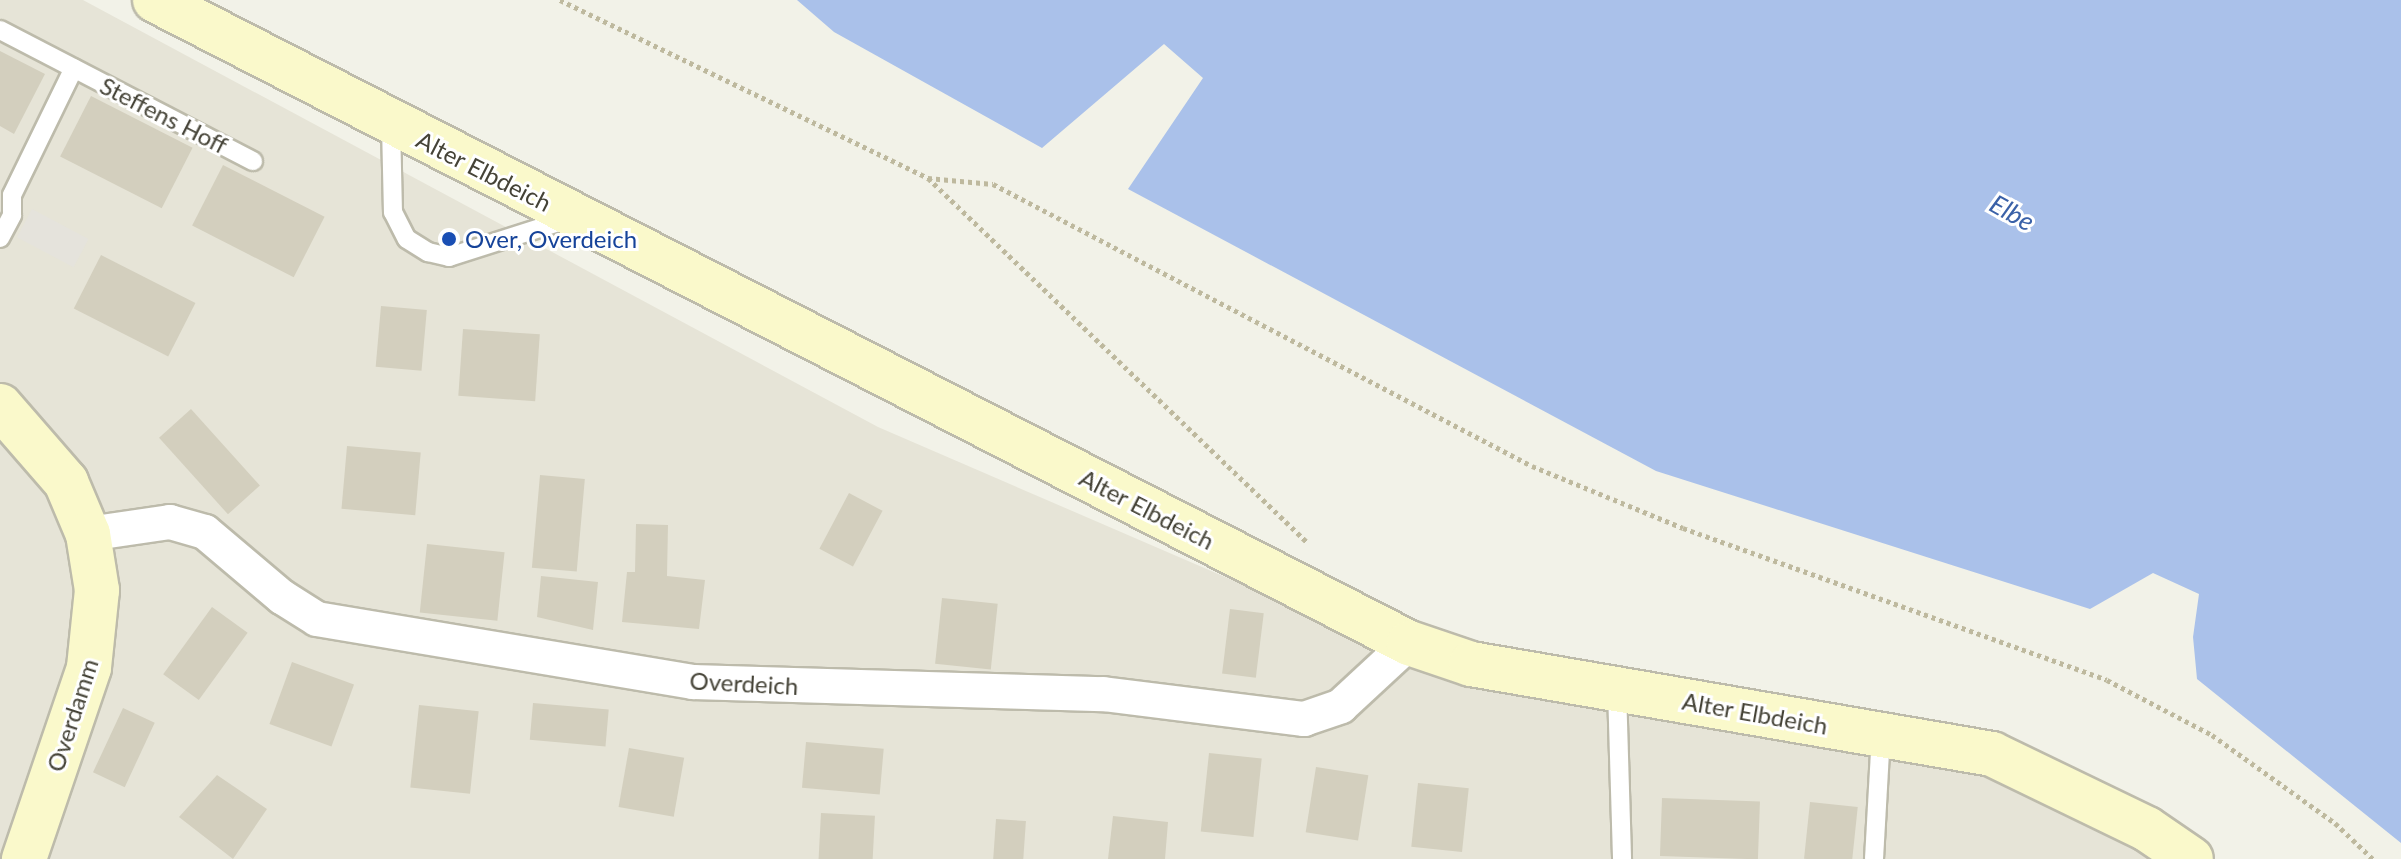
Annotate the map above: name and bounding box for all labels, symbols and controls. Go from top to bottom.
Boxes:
street label: Steffens Hoff [96,71,232,159]
street label: Alter Elbdeich [412,125,556,217]
water label: Elbe [1984,188,2040,238]
place label: Over, Overdeich [465,225,637,253]
marker: Over, Overdeich [440,230,458,248]
street label: Alter Elbdeich [1075,463,1219,555]
street label: Overdamm [40,655,104,775]
street label: Overdeich [689,666,799,700]
street label: Alter Elbdeich [1680,686,1830,740]

